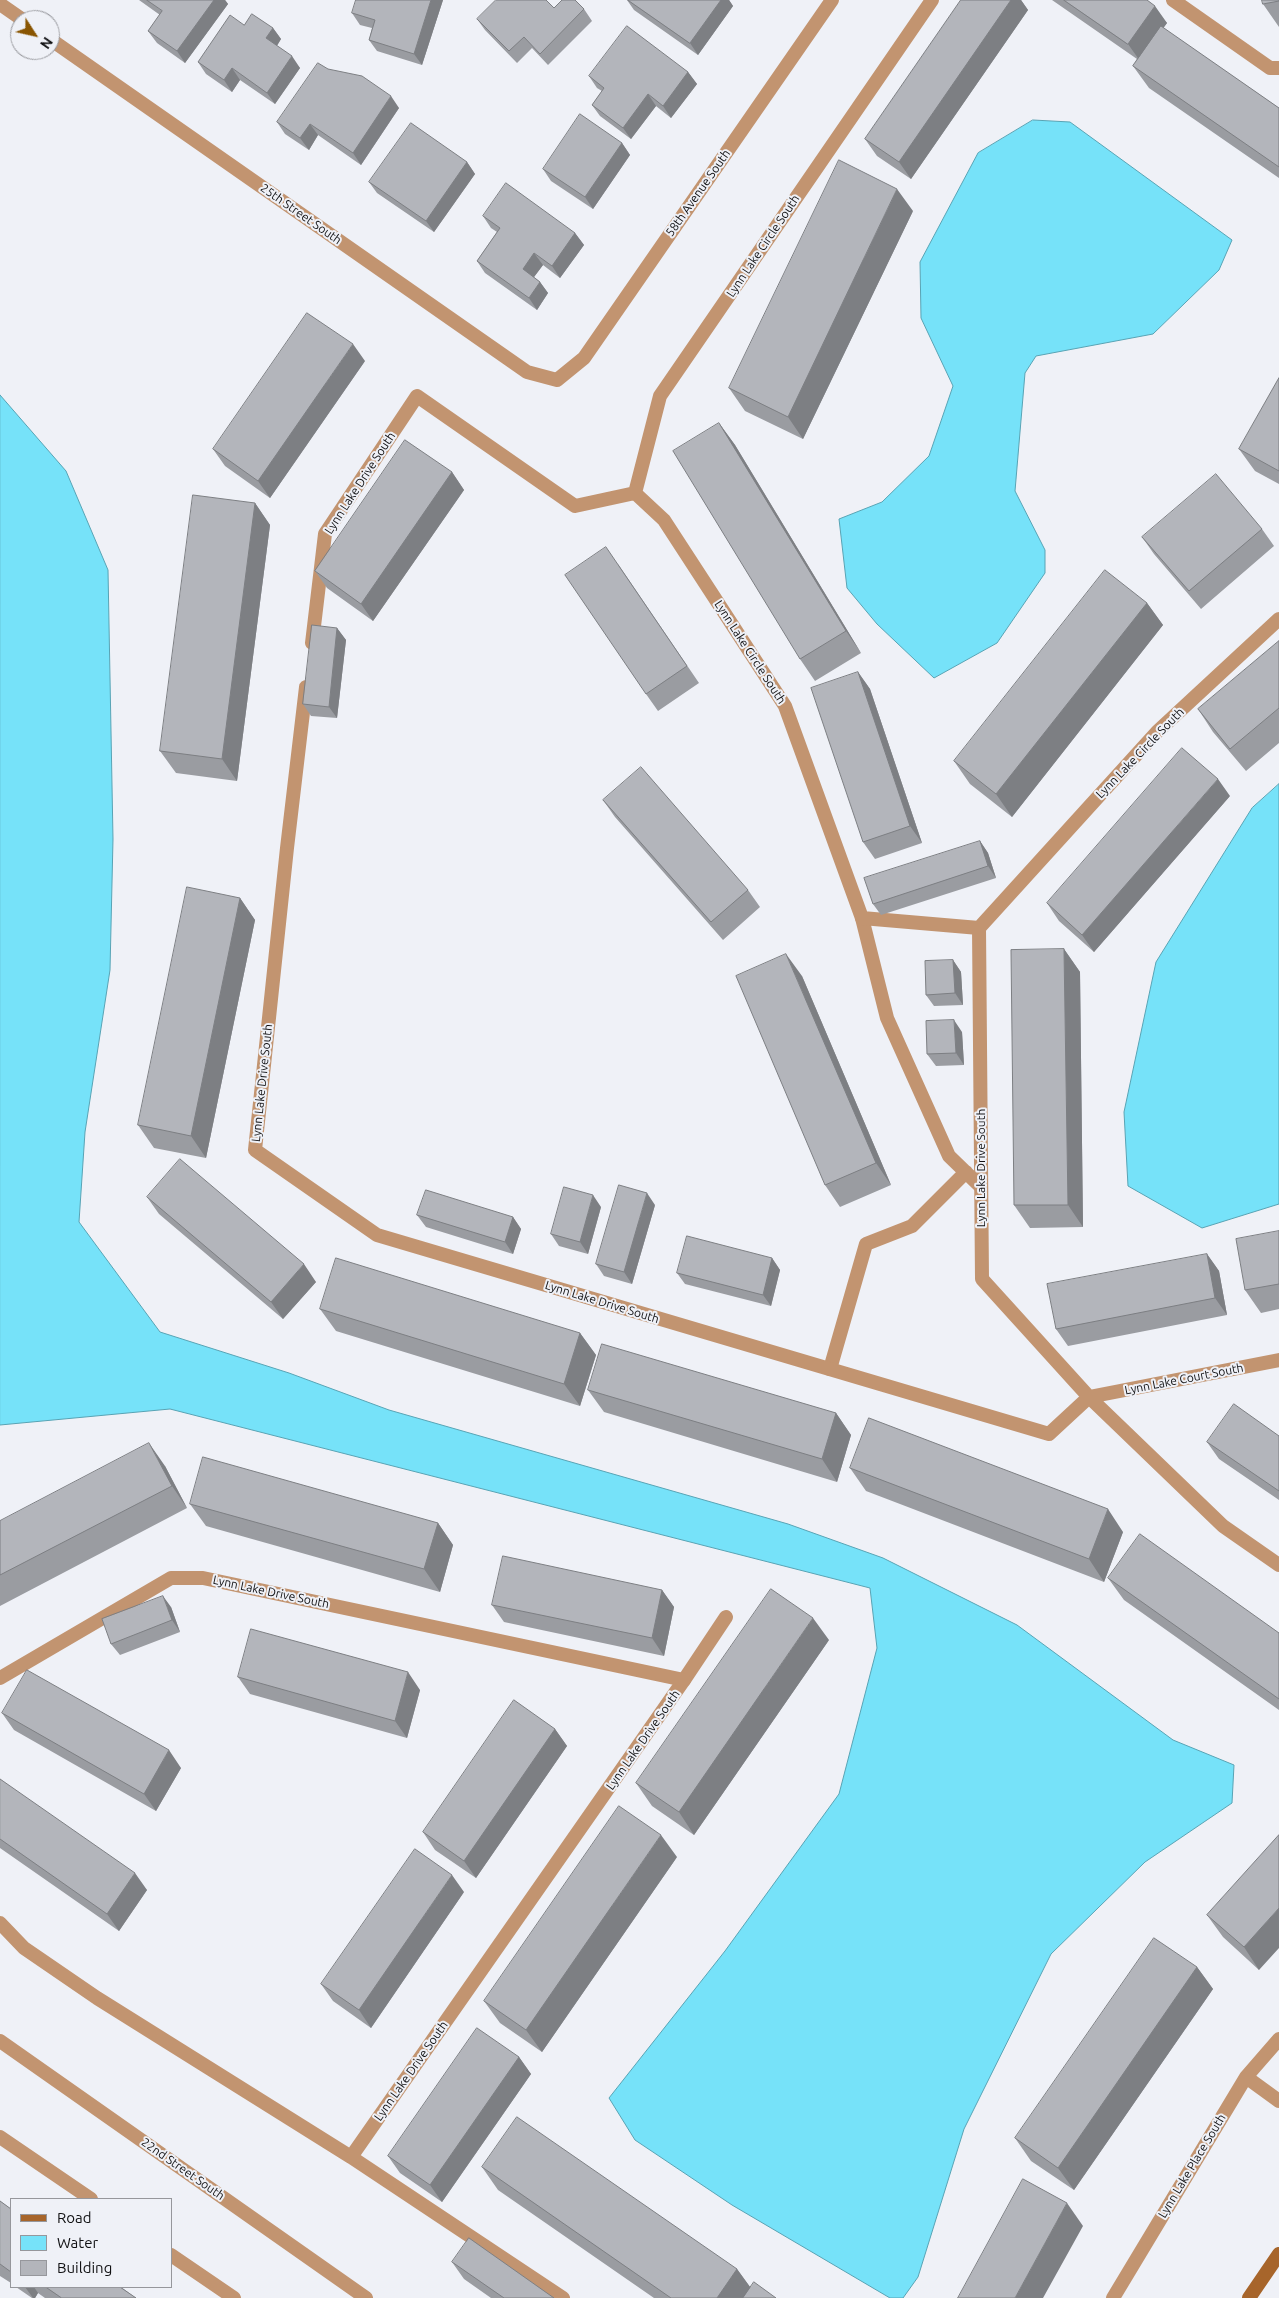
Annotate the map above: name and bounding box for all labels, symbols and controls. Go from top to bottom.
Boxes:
north arrow [10,10,60,60]
text: N [37,34,56,52]
street label: 58th Avenue South [663,147,733,239]
street label: 25th Street South [258,181,344,247]
street label: Lynn Lake Circle South [723,192,803,300]
street label: Lynn Lake Drive South [322,429,398,537]
street label: Lynn Lake Circle South [711,598,789,706]
street label: Lynn Lake Circle South [1093,705,1187,801]
street label: Lynn Lake Drive South [249,1023,275,1143]
street label: Lynn Lake Drive South [974,1109,988,1227]
street label: Lynn Lake Drive South [543,1278,661,1326]
street label: Lynn Lake Court South [1123,1360,1245,1398]
street label: Lynn Lake Drive South [212,1573,330,1611]
street label: Lynn Lake Drive South [603,1687,683,1793]
street label: Lynn Lake Drive South [371,2018,451,2124]
street label: Lynn Lake Place South [1155,2111,1229,2221]
street label: 22nd Street South [139,2135,227,2203]
legend [10,2198,172,2288]
text: Road [57,2209,92,2226]
text: Water [57,2234,98,2251]
text: Building [57,2259,112,2276]

